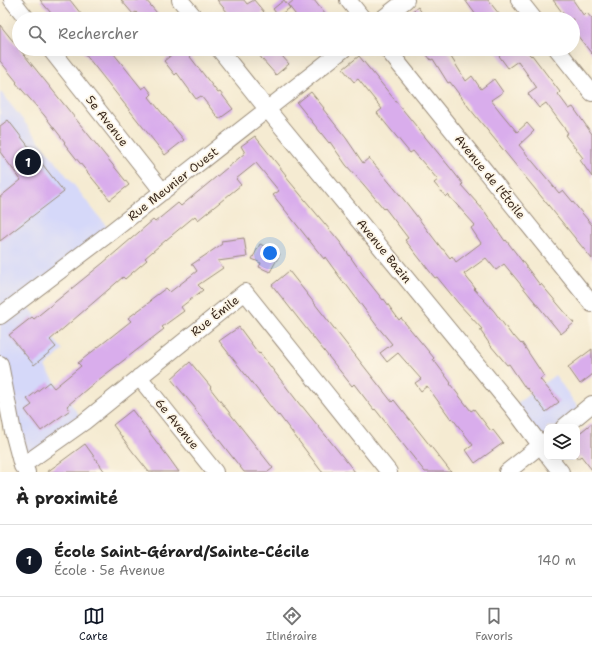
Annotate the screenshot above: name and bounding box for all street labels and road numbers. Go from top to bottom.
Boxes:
street label: 5e Avenue [82,92,132,150]
street label: Avenue de l'Étoile [451,132,529,222]
street label: Rue Meunier Ouest [125,144,221,224]
street label: Avenue Bazin [353,216,415,286]
street label: Rue Émile [188,292,242,340]
street label: 6e Avenue [151,395,203,453]

